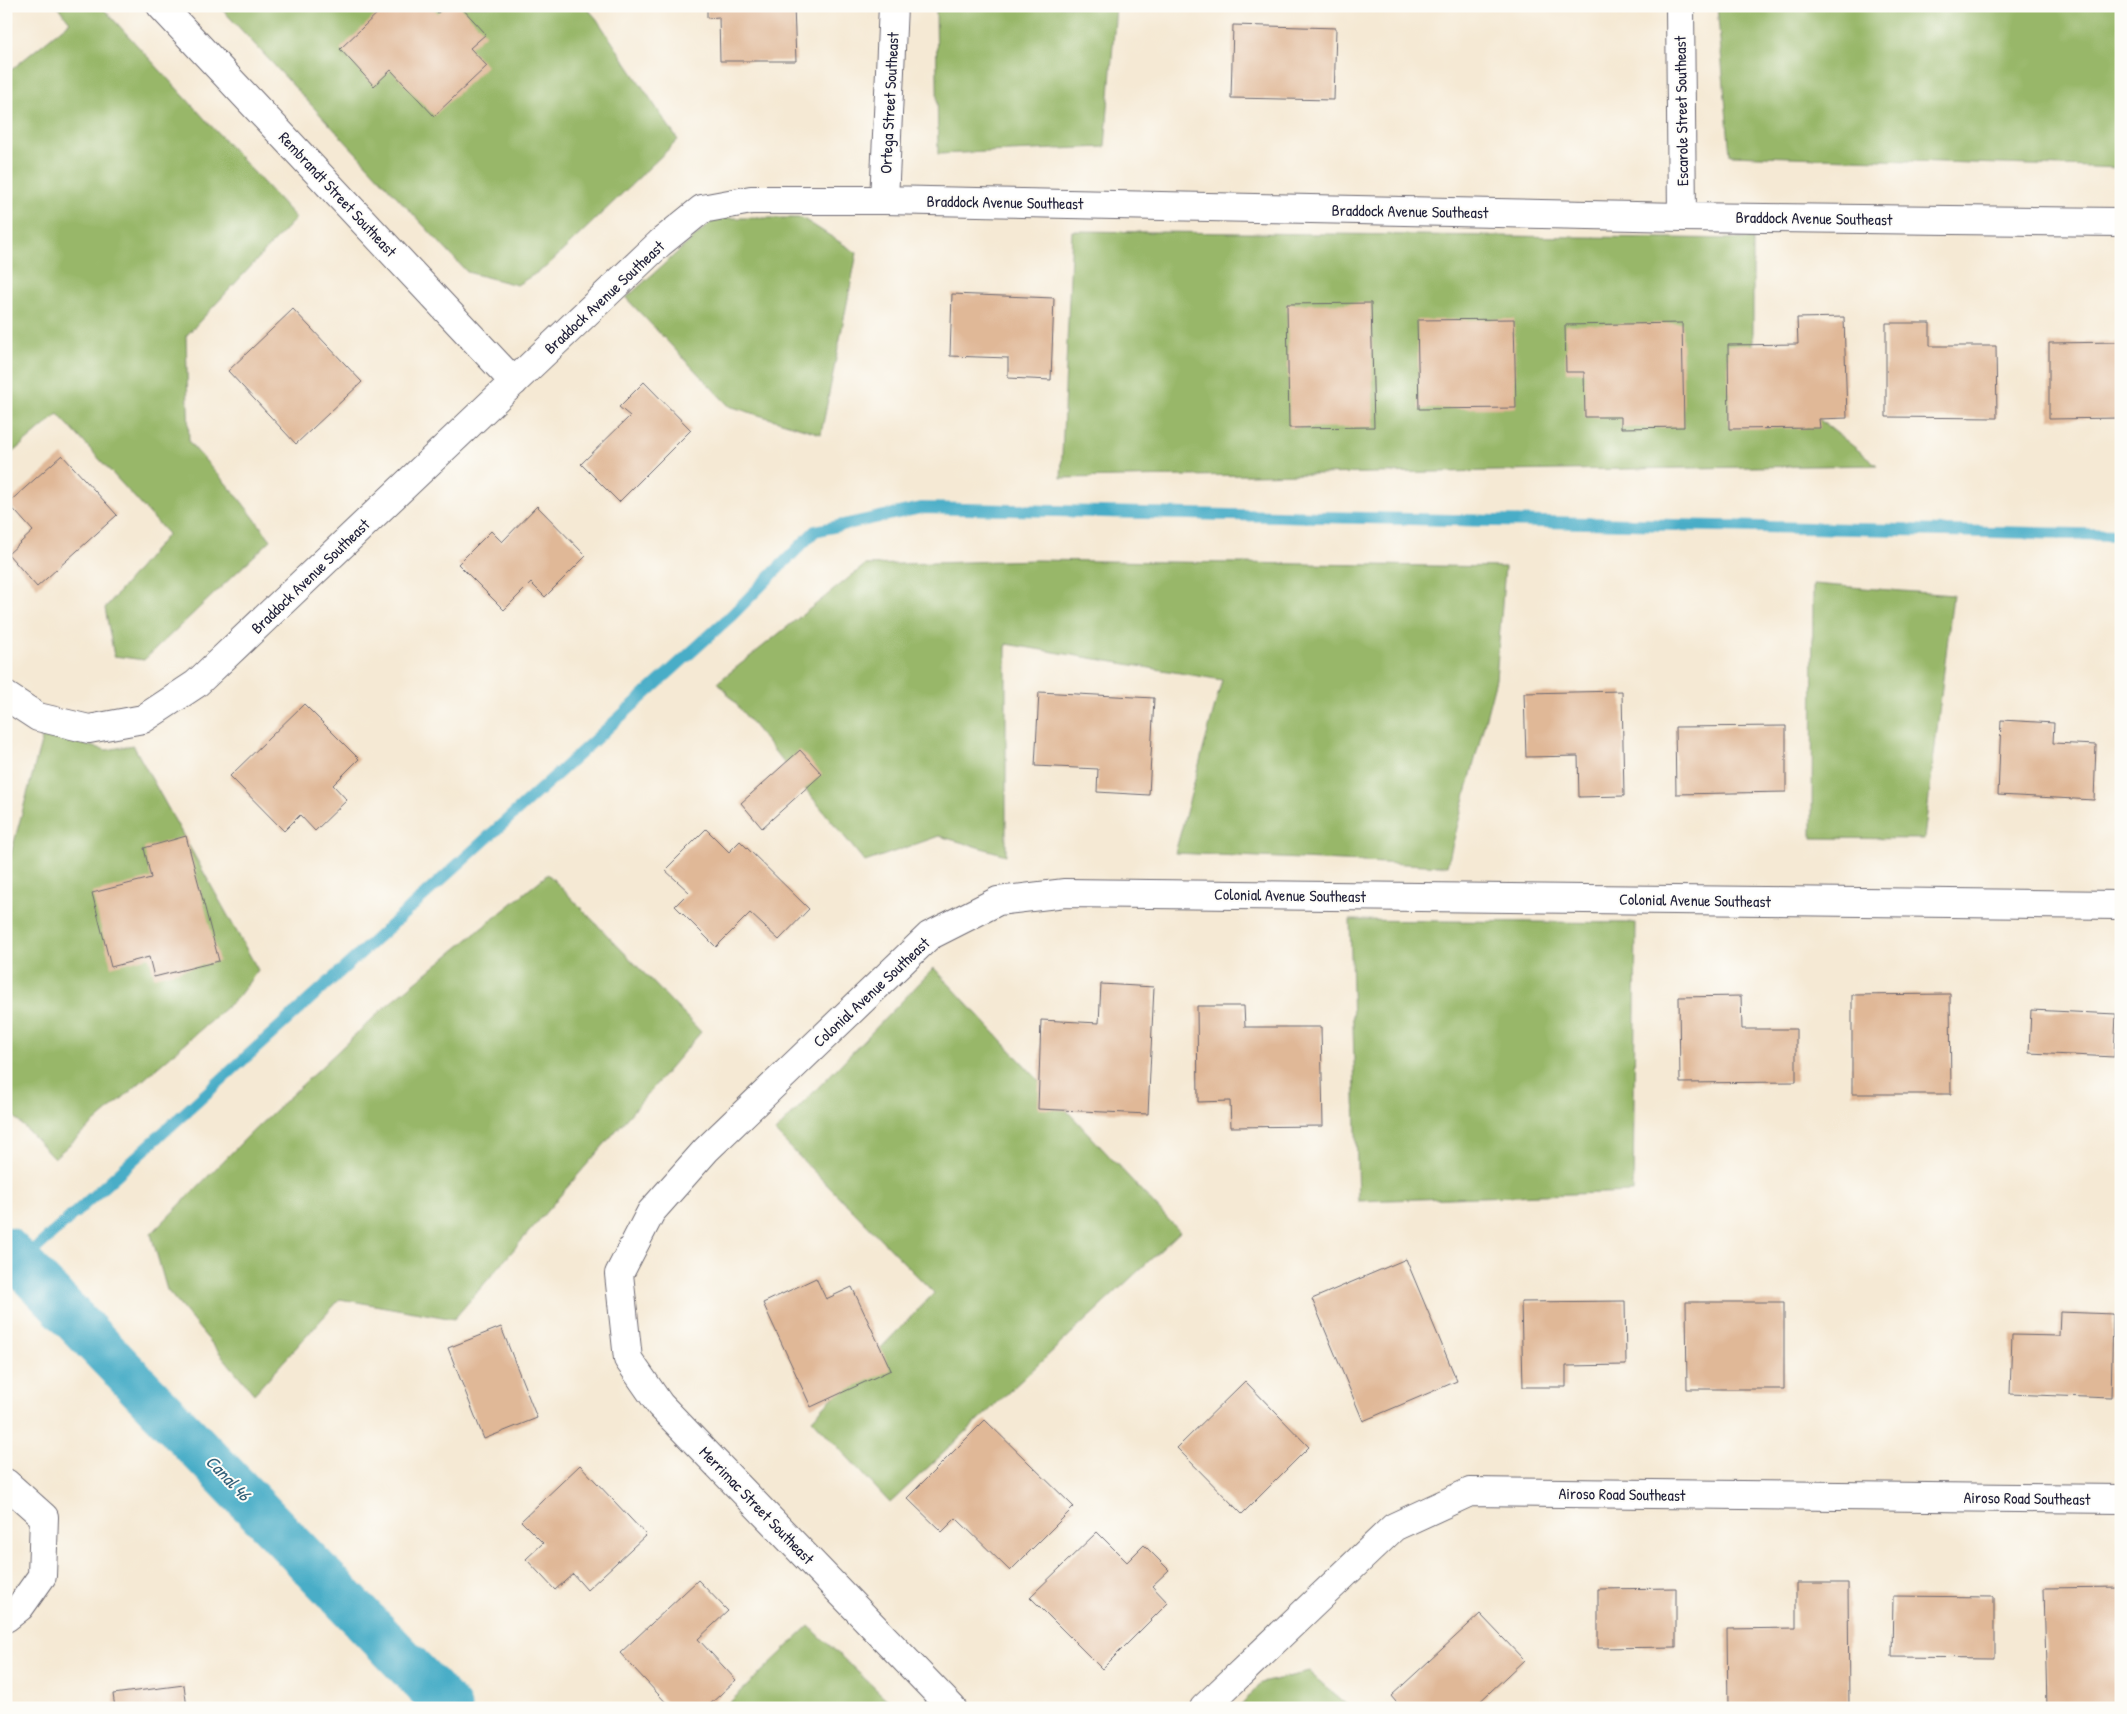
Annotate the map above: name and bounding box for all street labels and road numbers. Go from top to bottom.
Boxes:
street label: Ortega Street Southeast [874,31,904,174]
street label: Escarole Street Southeast [1669,35,1693,186]
street label: Rembrandt Street Southeast [274,127,402,262]
street label: Braddock Avenue Southeast [926,190,1084,214]
street label: Braddock Avenue Southeast [1331,199,1489,223]
street label: Braddock Avenue Southeast [1735,206,1893,230]
street label: Braddock Avenue Southeast [539,235,669,359]
street label: Braddock Avenue Southeast [246,513,374,638]
street label: Colonial Avenue Southeast [1214,883,1367,907]
street label: Colonial Avenue Southeast [1619,888,1772,912]
street label: Colonial Avenue Southeast [808,932,934,1052]
street label: Merrimac Street Southeast [695,1441,820,1569]
street label: Airoso Road Southeast [1558,1482,1686,1506]
street label: Airoso Road Southeast [1963,1486,2091,1510]

